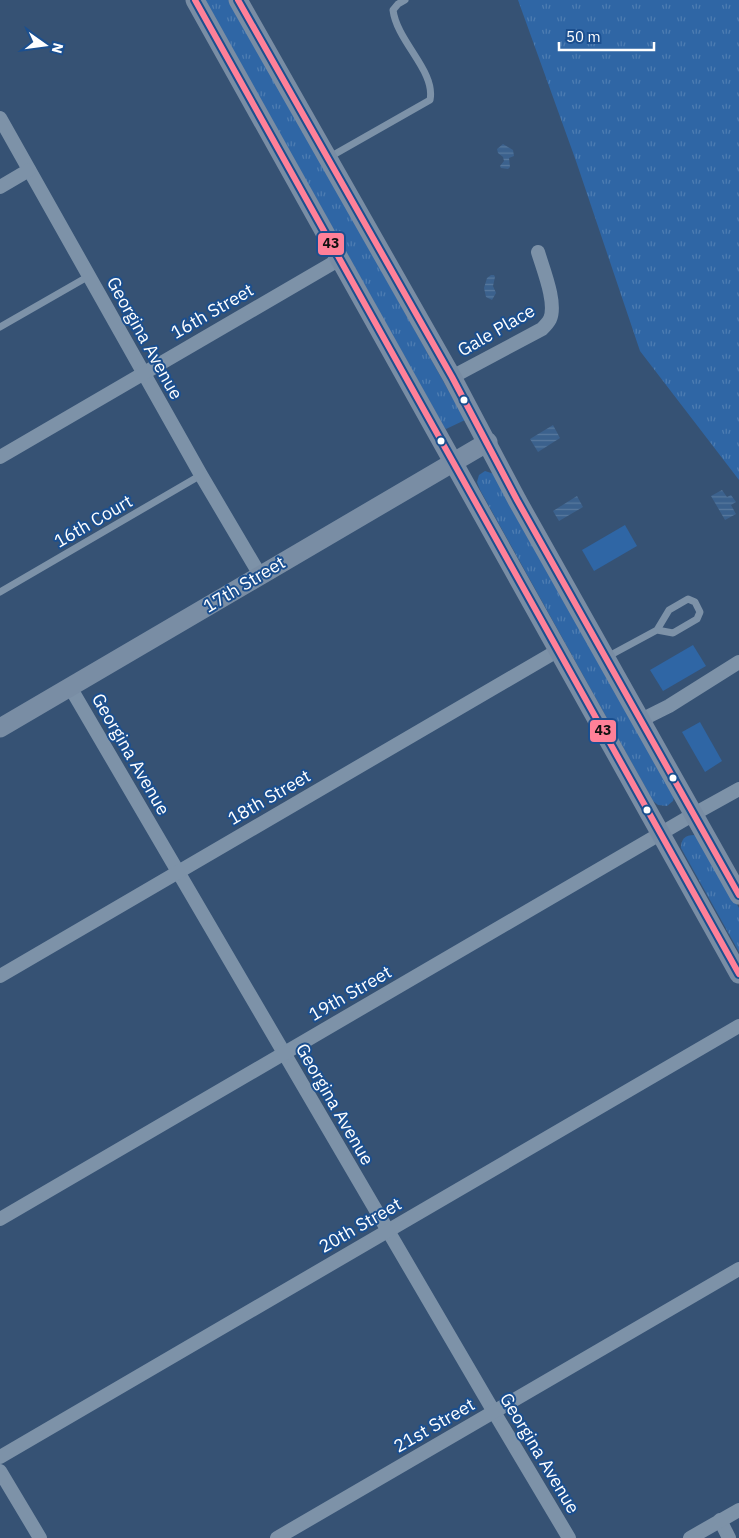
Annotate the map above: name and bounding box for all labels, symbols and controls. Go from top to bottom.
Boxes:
north arrow [20,20,70,70]
scale bar [559,20,654,52]
text: 50 m [566,27,601,46]
text: N [48,41,68,55]
line badge: 43 [317,232,345,256]
text: 43 [323,234,339,252]
street label: Georgina Avenue [102,273,188,404]
street label: 16th Street [167,278,257,344]
street label: Gale Place [453,299,539,361]
unlabelled marker [459,395,469,405]
unlabelled marker [436,436,446,446]
street label: 16th Court [50,489,136,553]
street label: 17th Street [199,551,289,617]
street label: Georgina Avenue [87,689,175,819]
line badge: 43 [589,719,617,743]
text: 43 [595,721,611,739]
street label: 18th Street [224,764,314,830]
unlabelled marker [668,773,678,783]
unlabelled marker [642,805,652,815]
street label: 19th Street [305,960,395,1026]
street label: Georgina Avenue [291,1039,379,1169]
street label: 20th Street [315,1192,405,1258]
street label: Georgina Avenue [495,1388,585,1518]
street label: 21st Street [389,1392,479,1458]

